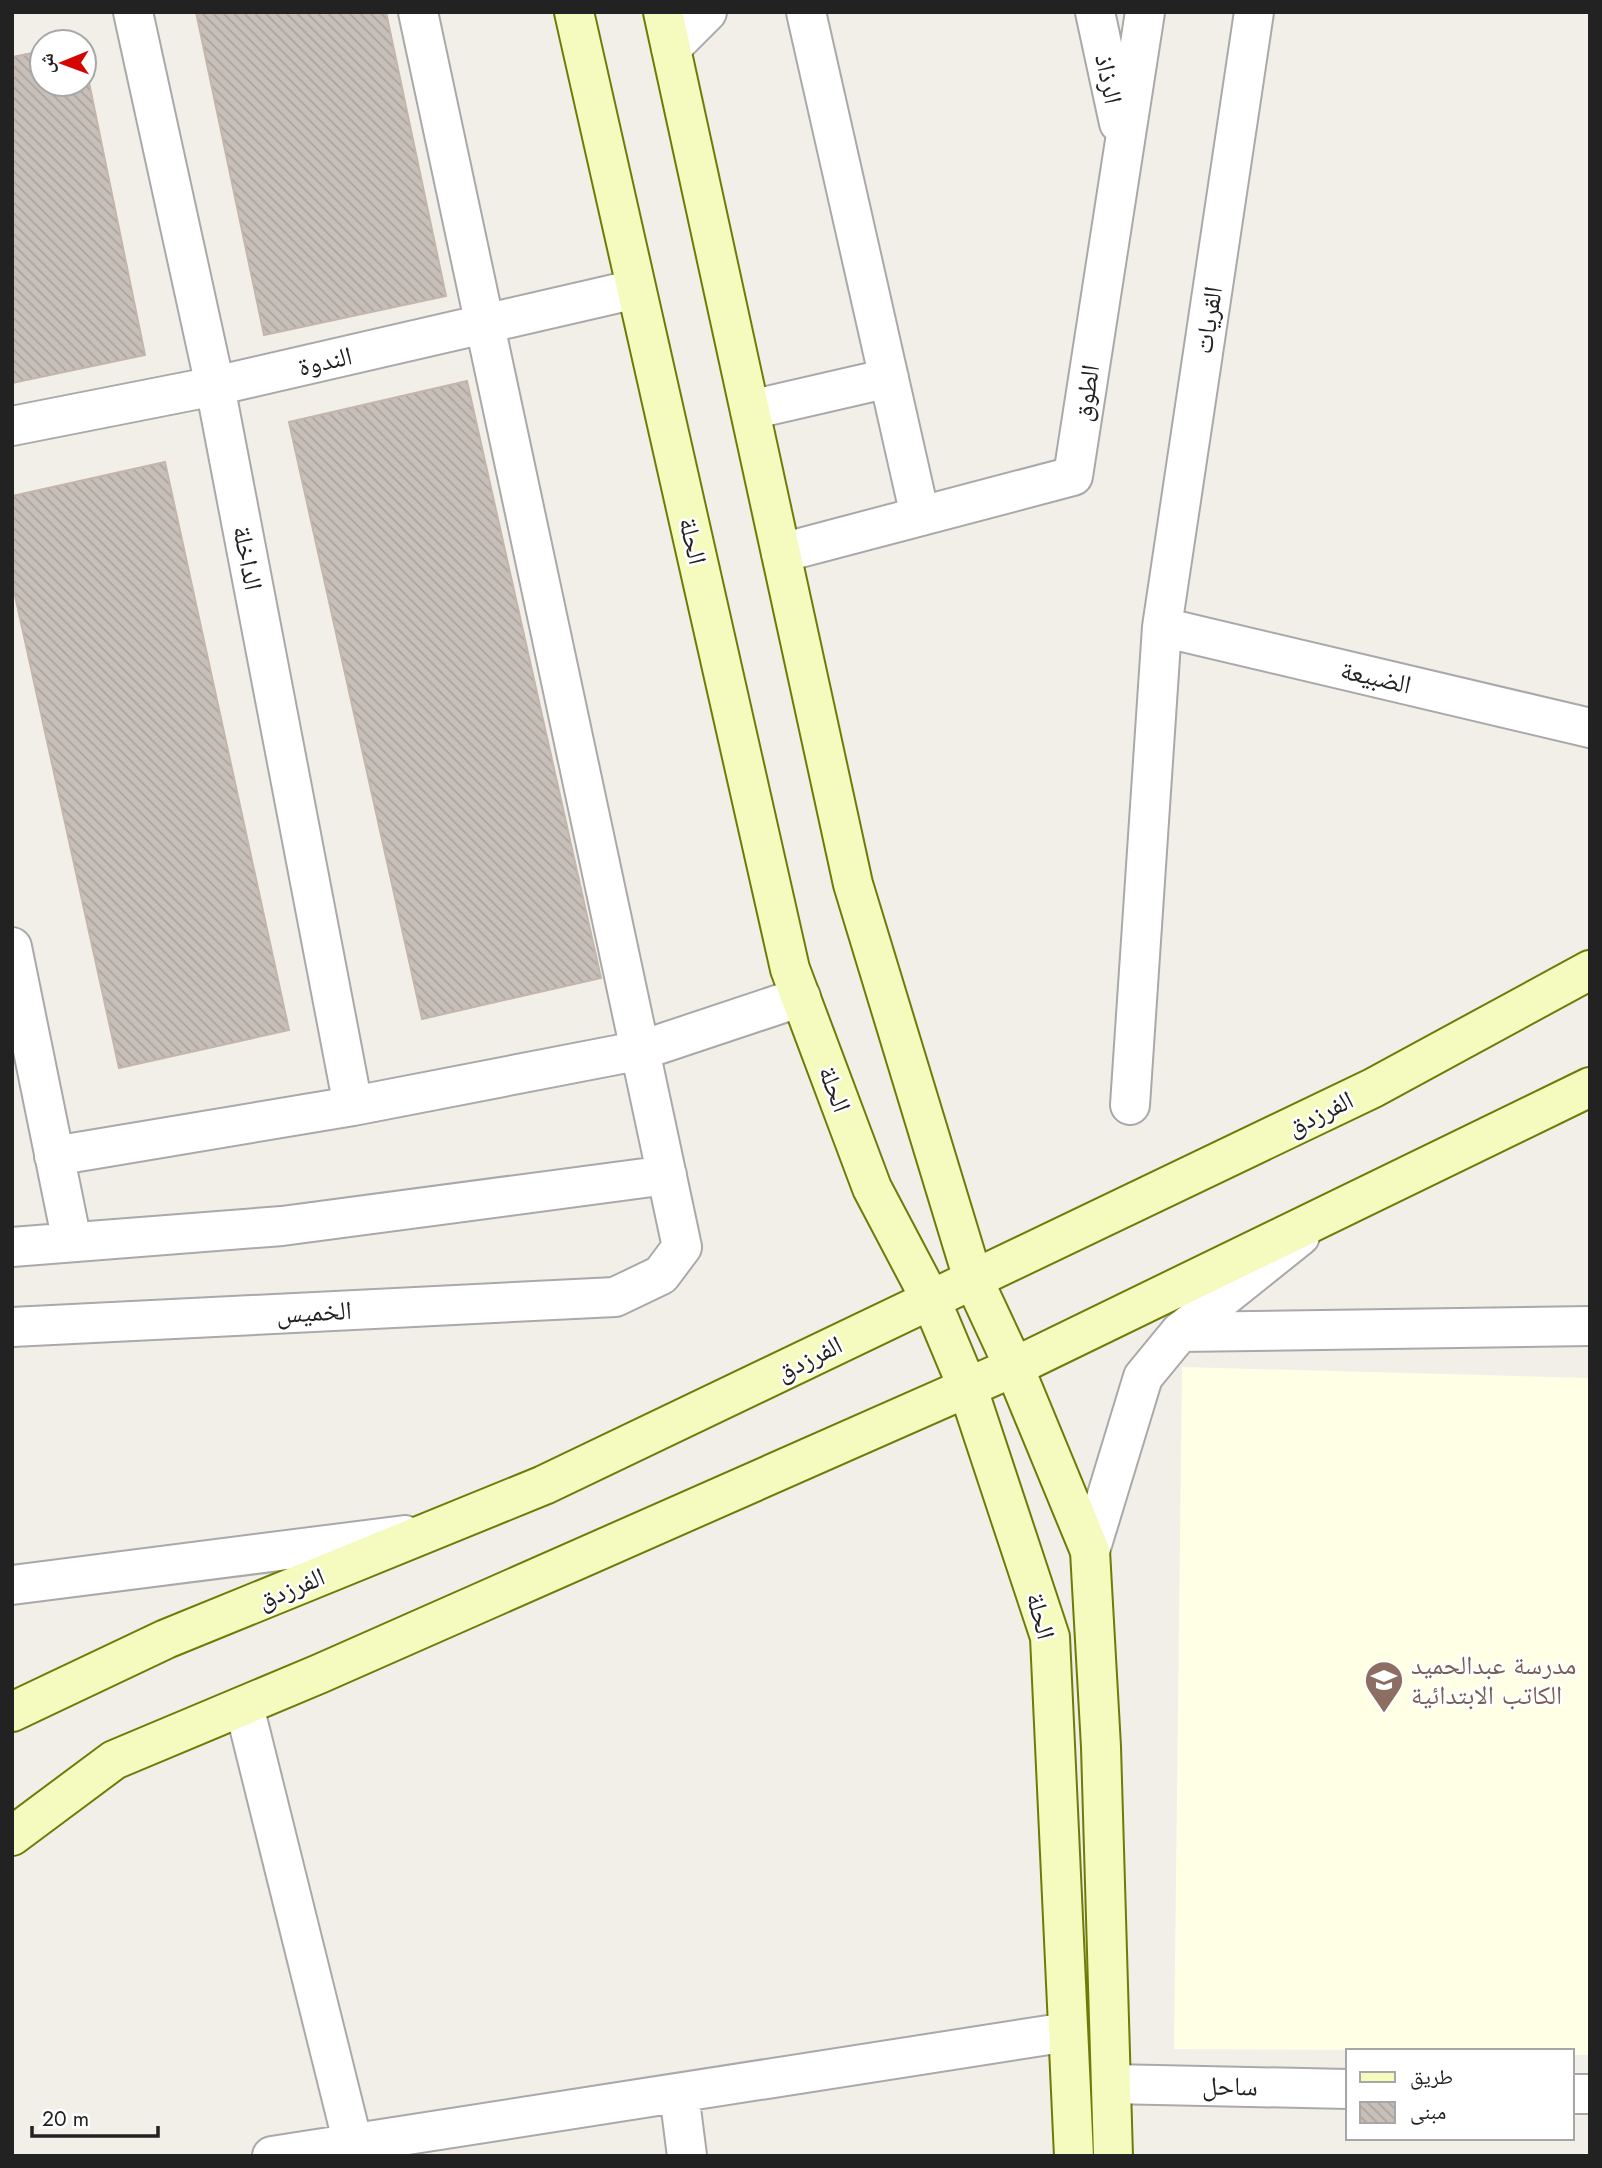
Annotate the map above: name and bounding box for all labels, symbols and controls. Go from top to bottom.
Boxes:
north arrow [28,28,98,98]
street label: الرذاذ [1085,51,1133,107]
text: ش [33,53,60,74]
street label: القريات [1184,284,1232,356]
street label: الندوة [294,336,356,386]
street label: الطوق [1063,362,1109,424]
street label: الحلة [669,514,717,568]
street label: الداخلة [223,523,273,593]
street label: الضبيعة [1337,650,1415,704]
street label: الحلة [809,1060,861,1118]
street label: الفرزدق [1280,1081,1360,1145]
street label: الخميس [275,1291,353,1333]
street label: الفرزدق [769,1326,849,1390]
street label: الفرزدق [251,1557,331,1619]
street label: الحلة [1017,1588,1065,1644]
place label: مدرسة عبدالحميد الكاتب الابتدائية [1411,1646,1576,1714]
school or university icon: مدرسة عبدالحميد الكاتب الابتدائية [1363,1659,1405,1714]
legend [1346,2049,1574,2140]
text: طريق [1410,2062,1453,2092]
street label: ساحل [1202,2067,1258,2105]
scale bar [32,2094,158,2138]
text: مبنى [1410,2097,1446,2127]
text: 20 m [42,2104,89,2134]

